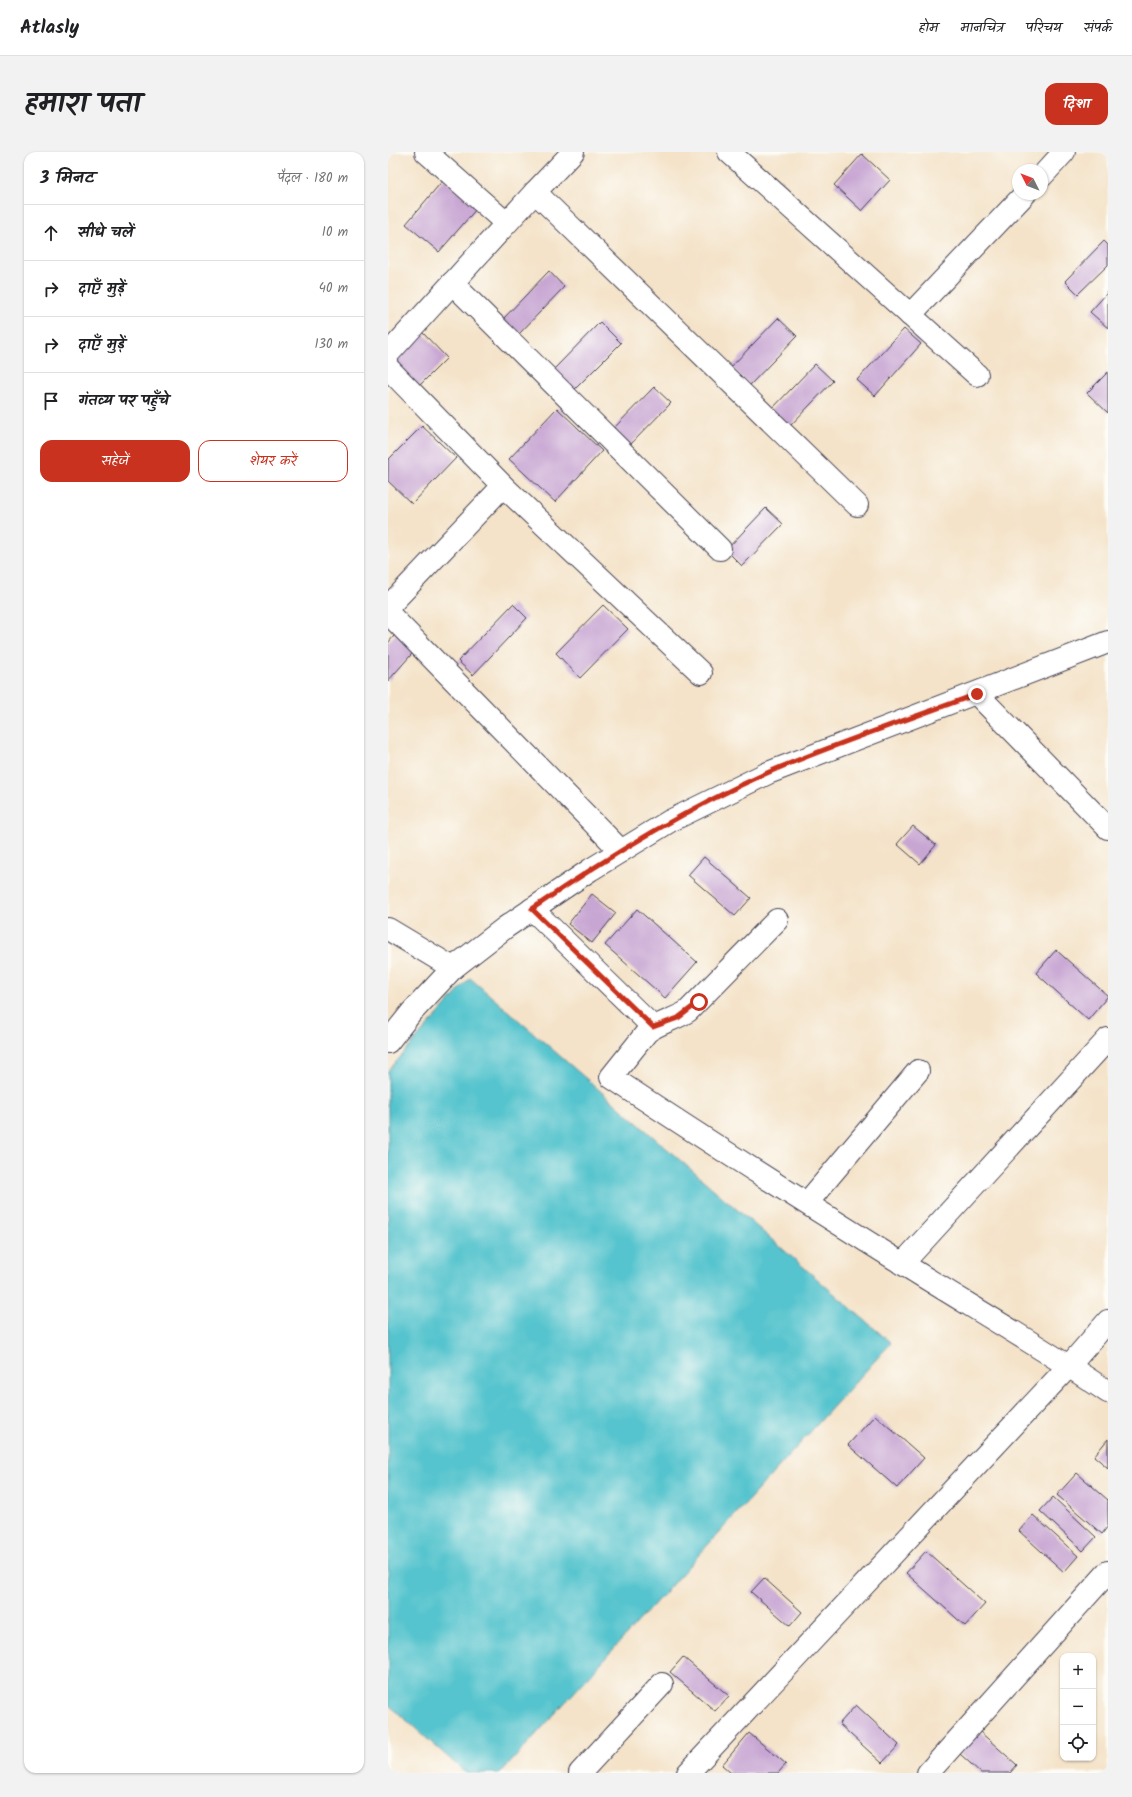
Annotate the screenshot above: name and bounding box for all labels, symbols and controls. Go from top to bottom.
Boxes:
text: Atlasly [20,13,79,43]
text: होम [919,17,938,39]
text: मानचित्र [960,17,1004,39]
text: परिचय [1026,17,1062,39]
text: संपर्क [1084,17,1112,39]
text: हमारा पता [24,82,141,127]
button: दिशा [1045,83,1108,125]
north arrow [1012,164,1048,200]
text: 3 मिनट [40,165,94,192]
text: पैदल · 180 m [277,168,348,189]
text: सीधे चलें [78,221,133,245]
icon: ahead [40,222,62,244]
text: 10 m [322,222,348,243]
text: दाएँ मुड़ें [78,277,125,301]
icon: right [40,278,62,300]
text: 40 m [319,278,348,299]
text: दाएँ मुड़ें [78,333,125,357]
icon: right [40,334,62,356]
text: 130 m [314,334,348,355]
text: गंतव्य पर पहुँचे [78,389,169,413]
icon: arrive [40,390,62,412]
button: सहेजें [40,440,190,482]
button: शेयर करें [198,440,348,482]
route end [968,685,986,703]
route start [690,993,708,1011]
map controls [1060,1653,1096,1761]
button: + [1060,1653,1096,1689]
button: − [1060,1689,1096,1725]
button: locate [1060,1725,1096,1761]

